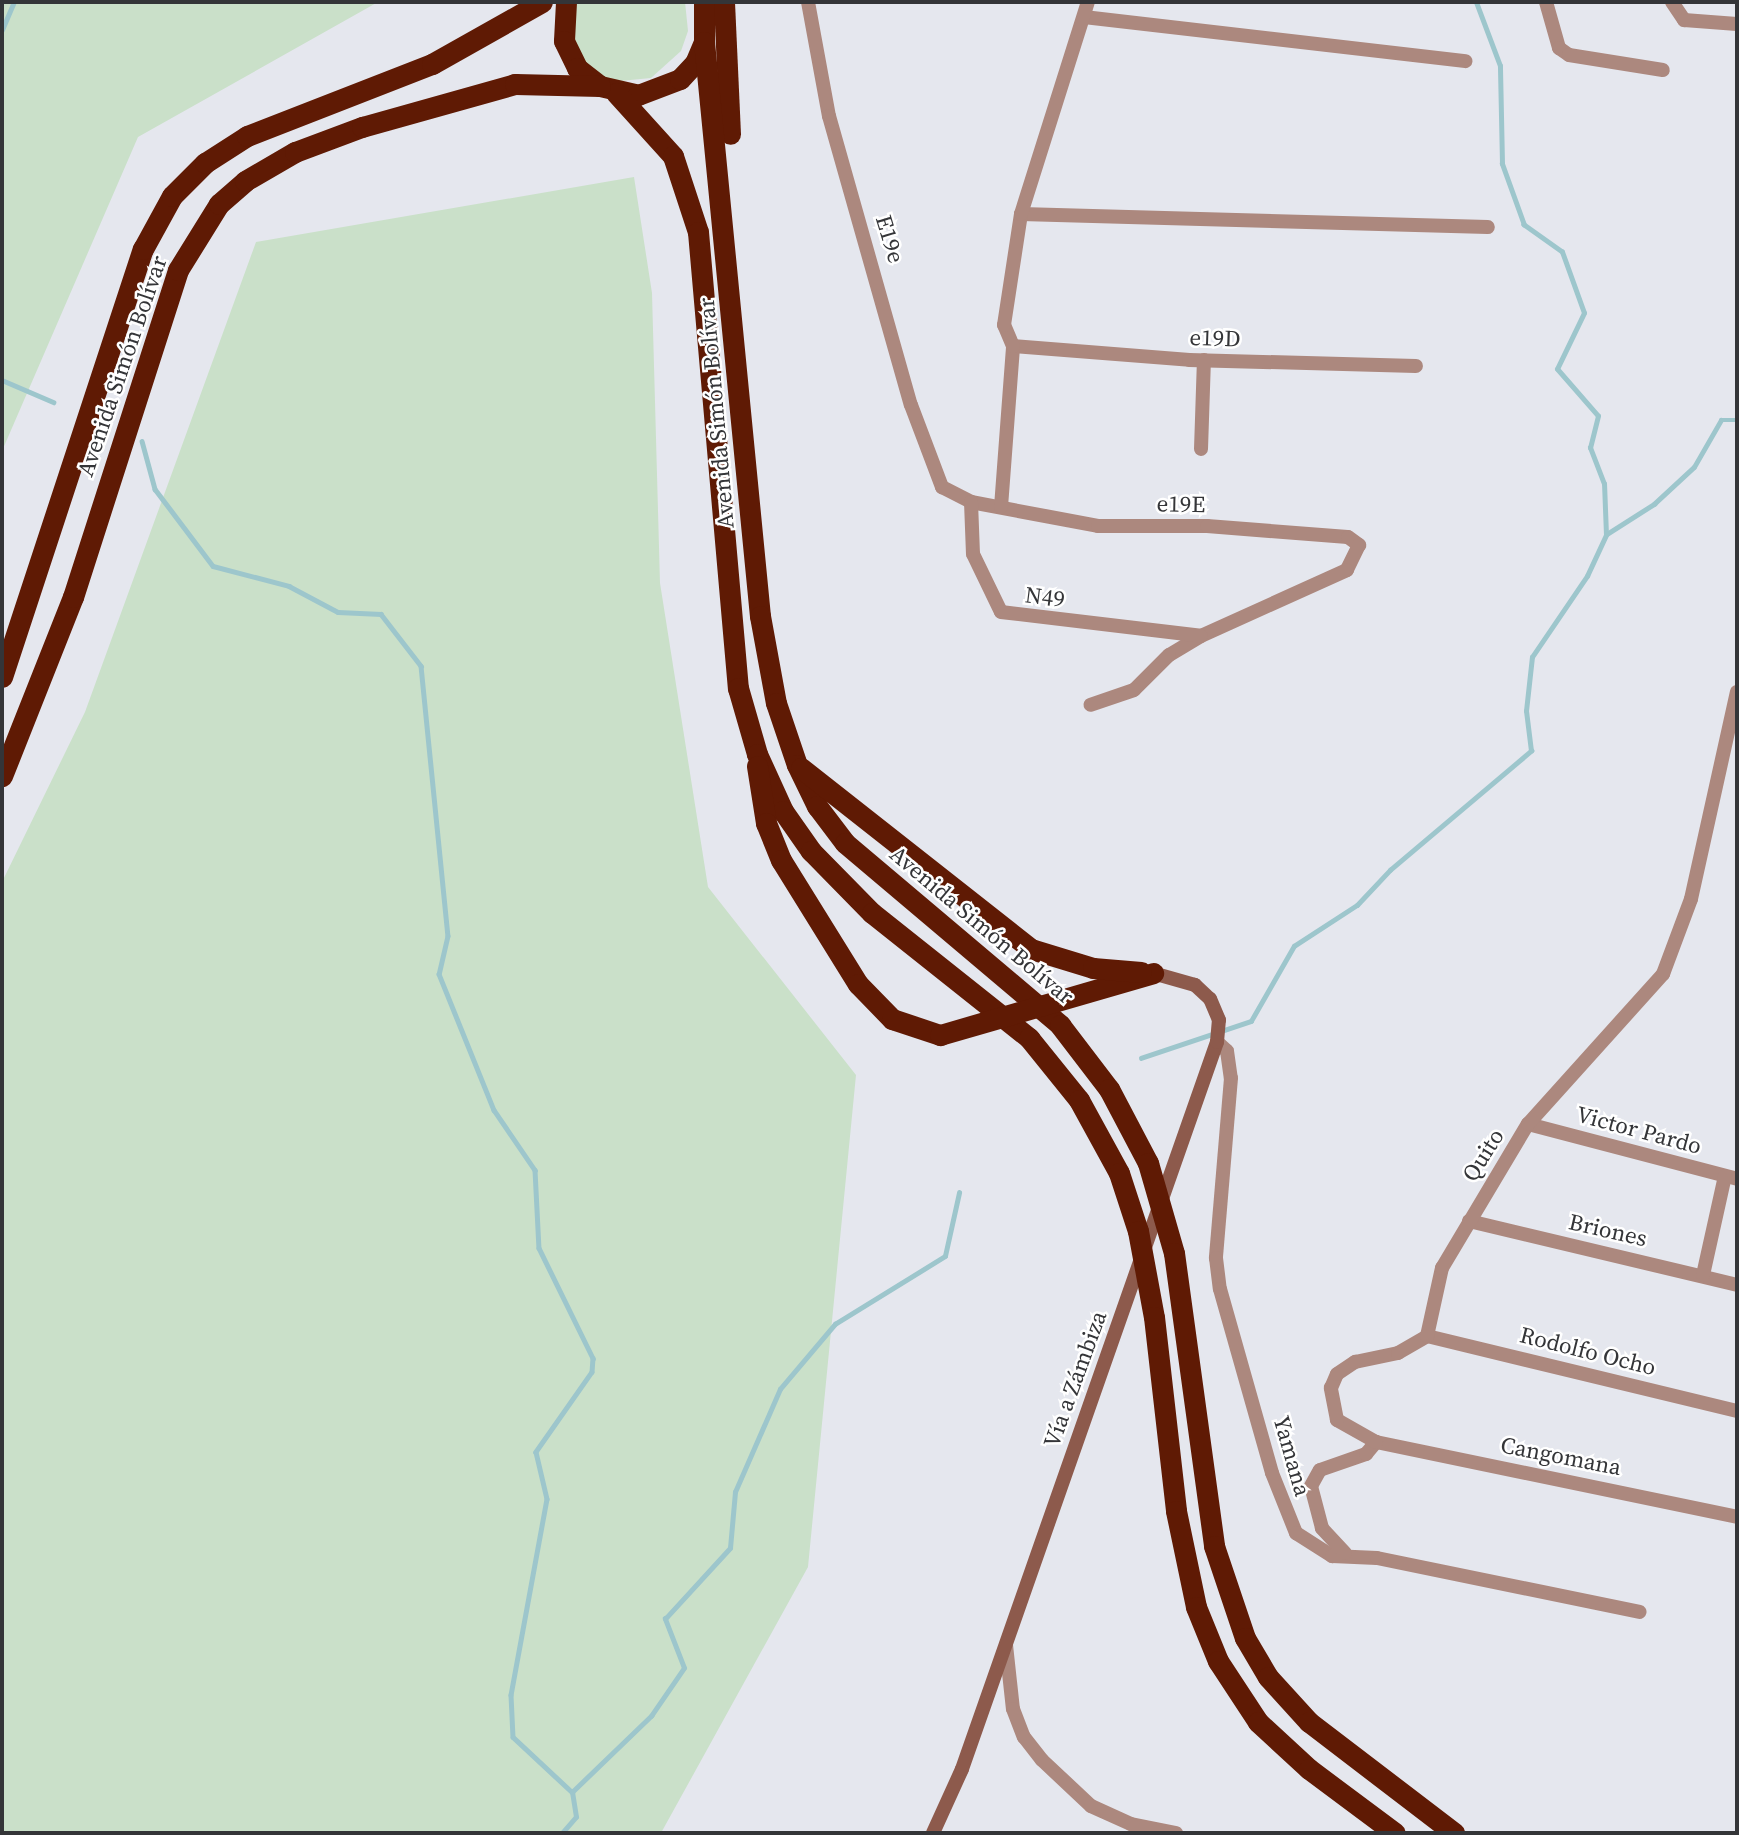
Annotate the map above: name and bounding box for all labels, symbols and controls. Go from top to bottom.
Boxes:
street label: E19e [870,212,910,266]
street label: Avenida Simón Bolívar [71,252,173,480]
street label: Avenida Simón Bolívar [692,296,740,530]
street label: e19D [1189,323,1241,353]
street label: e19E [1156,490,1206,518]
street label: N49 [1024,581,1066,613]
street label: Avenida Simón Bolívar [884,840,1080,1010]
street label: Victor Pardo [1573,1100,1705,1160]
street label: Quito [1456,1124,1510,1186]
street label: Briones [1566,1208,1650,1252]
street label: Vía a Zámbiza [1038,1307,1112,1451]
street label: Rodolfo Ocho [1517,1321,1659,1381]
street label: Yamana [1267,1413,1317,1499]
street label: Cangomana [1498,1431,1624,1481]

